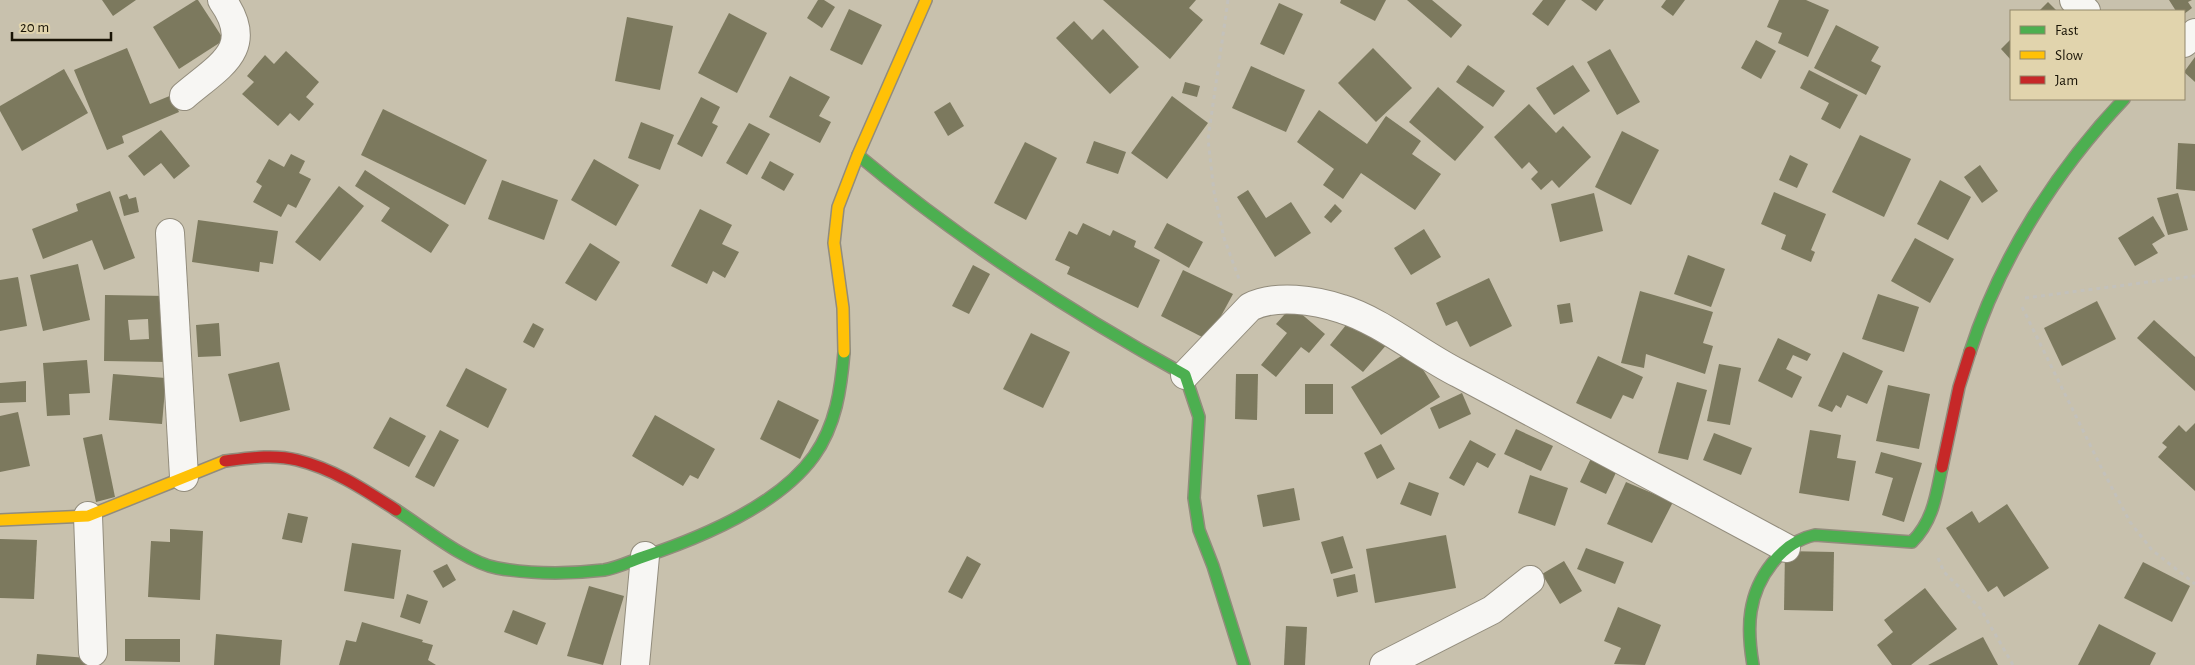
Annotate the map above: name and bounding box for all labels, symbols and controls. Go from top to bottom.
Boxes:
scale bar [12,10,111,42]
legend [2010,10,2185,100]
text: 20 m [20,20,49,35]
text: Fast [2055,23,2079,38]
text: Slow [2055,48,2083,63]
text: Jam [2055,73,2078,88]

